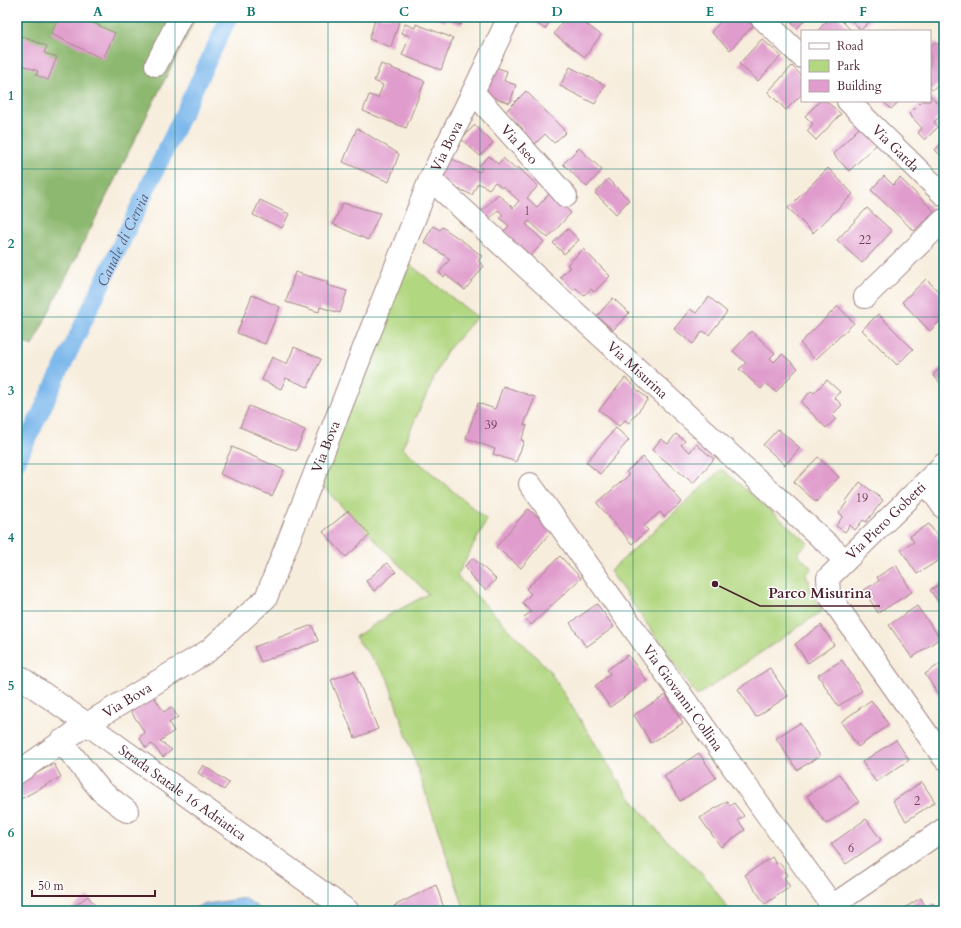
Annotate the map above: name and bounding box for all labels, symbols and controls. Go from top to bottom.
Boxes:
text: A [93,3,103,21]
text: B [246,3,256,21]
text: C [399,3,409,21]
text: D [551,3,563,21]
text: E [706,3,714,21]
text: F [859,3,867,21]
legend [801,30,931,102]
text: Road [837,38,864,54]
text: Park [837,58,861,74]
text: Building [837,78,882,94]
text: 1 [8,87,14,105]
street label: Via Bova [426,118,467,175]
street label: Via Iseo [497,120,543,169]
street label: Via Garda [868,120,924,176]
water label: Canale di Cervia [92,190,154,290]
house number: 1 [524,203,530,219]
house number: 22 [859,232,871,248]
text: 2 [8,235,15,253]
street label: Via Misurina [603,337,672,403]
text: 3 [8,382,15,400]
house number: 39 [485,417,497,433]
street label: Via Bova [307,418,344,475]
street label: Via Piero Gobetti [842,478,930,564]
house number: 19 [856,490,868,506]
text: 4 [8,529,15,547]
callout: Parco Misurina [760,579,880,606]
text: Parco Misurina [768,583,872,603]
street label: Via Giovanni Collina [639,641,728,755]
text: 5 [8,677,14,695]
street label: Via Bova [99,678,155,722]
street label: Strada Statale 16 Adriatica [115,740,250,845]
house number: 2 [914,793,920,809]
text: 6 [8,824,15,842]
house number: 6 [848,840,854,856]
scale bar [32,872,155,898]
text: 50 m [38,878,65,894]

